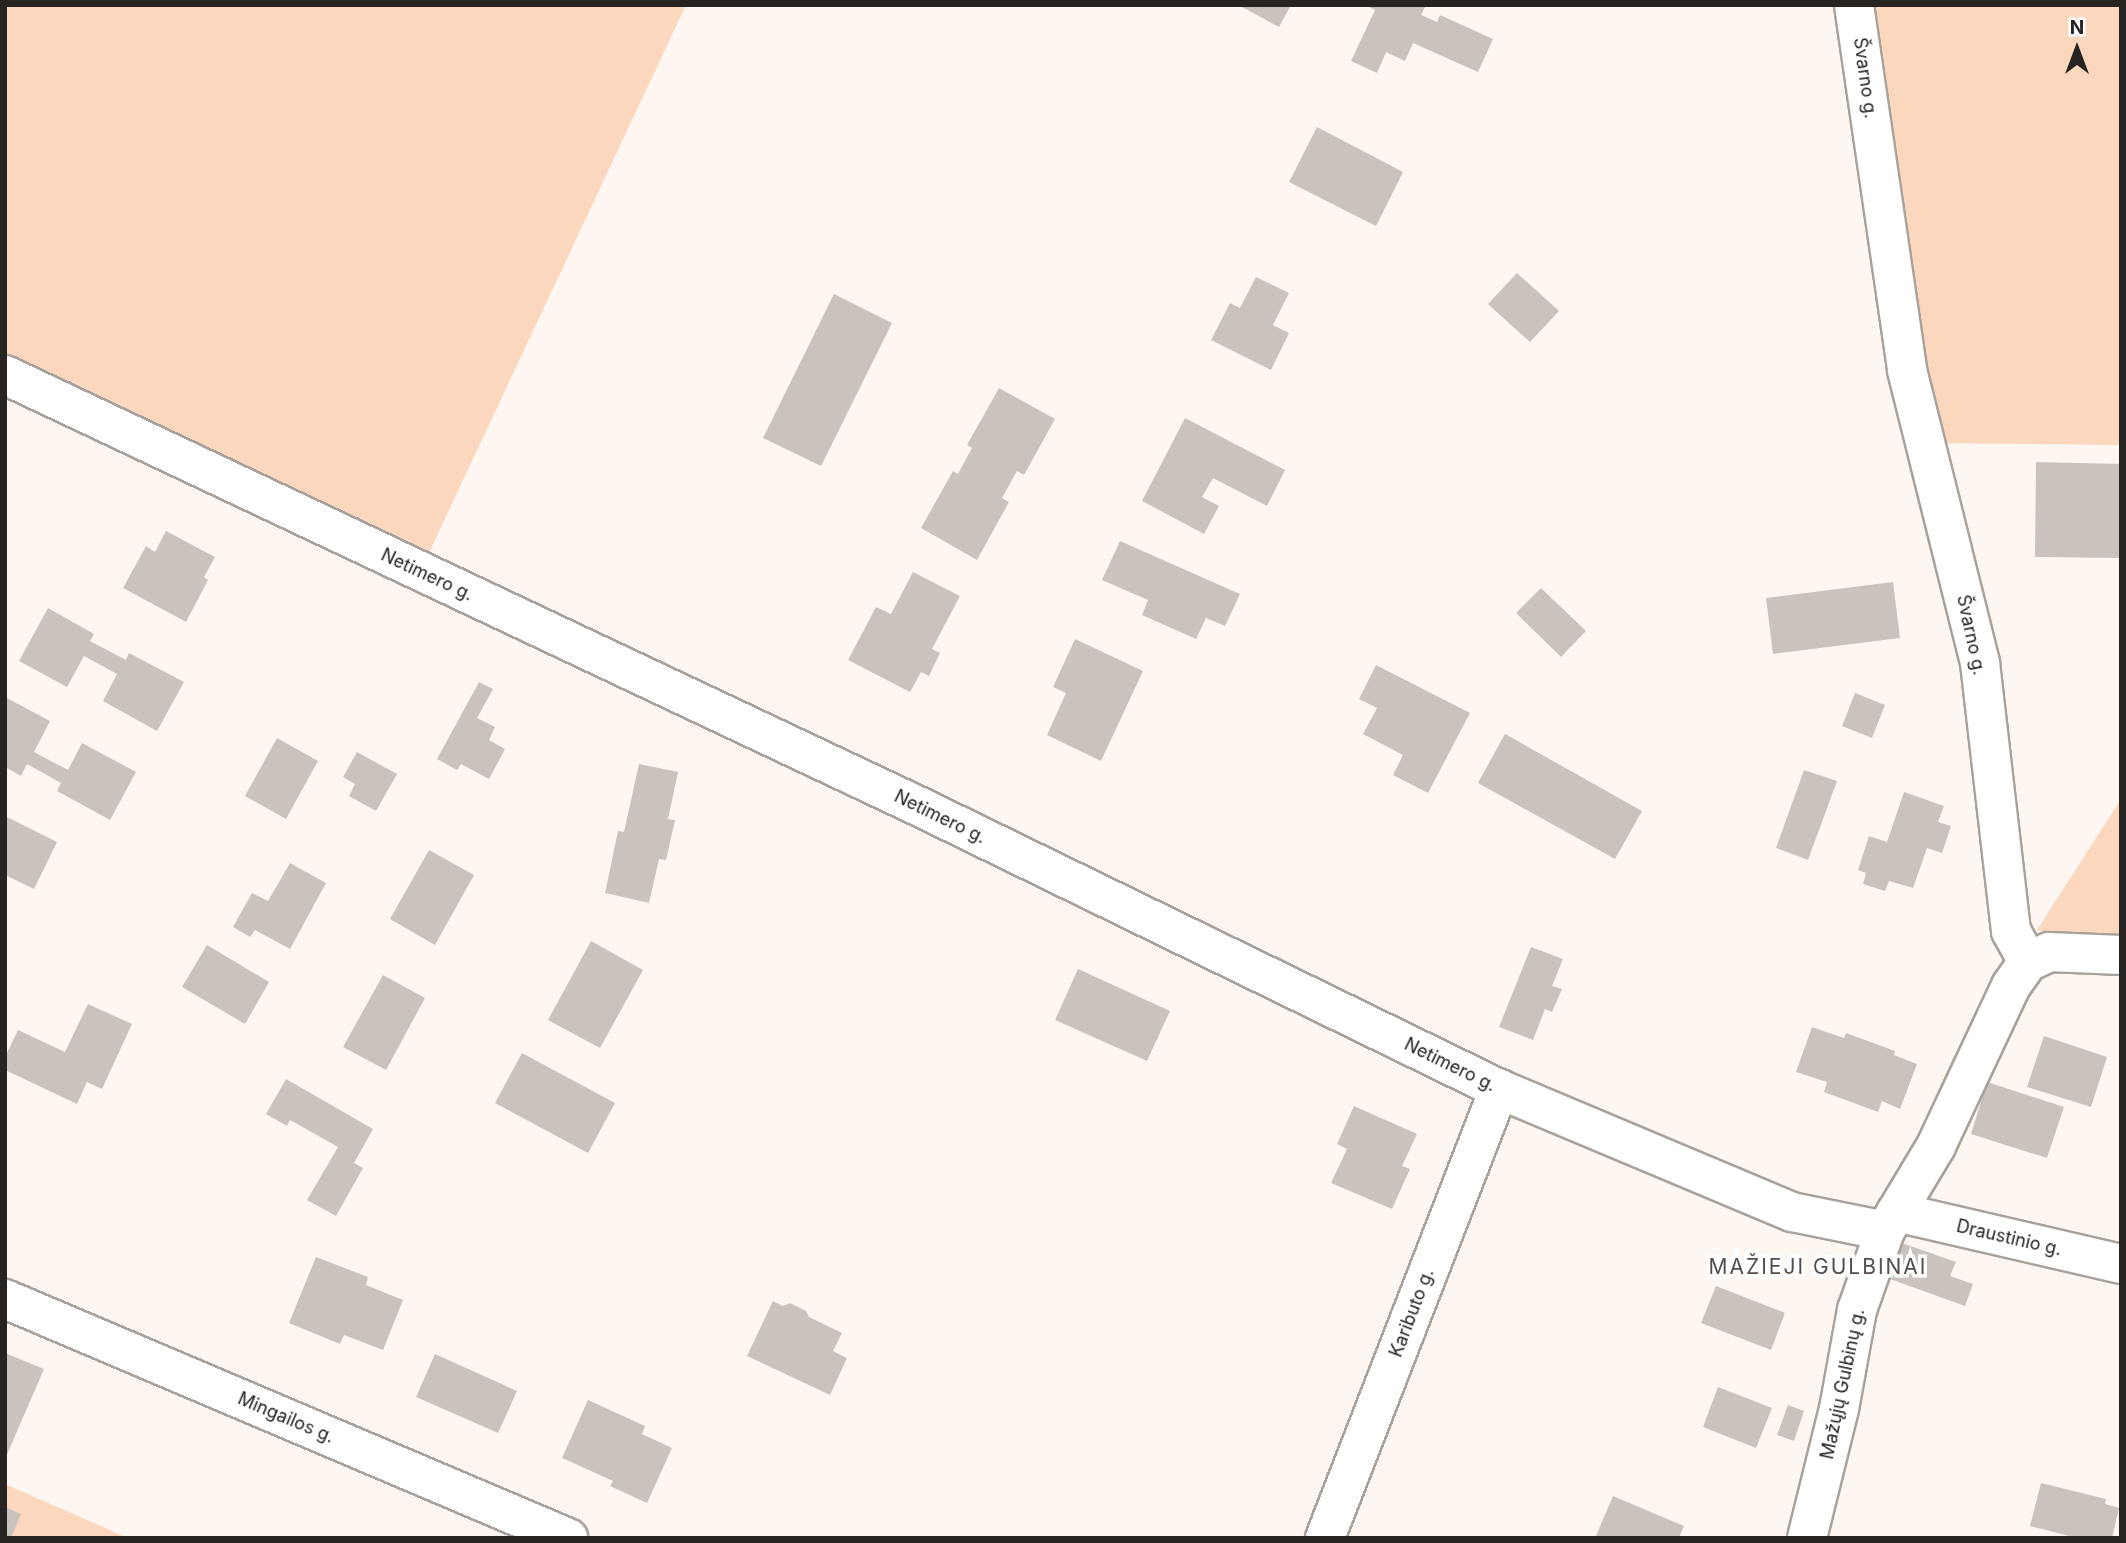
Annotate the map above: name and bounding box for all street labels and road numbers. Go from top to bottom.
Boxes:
street label: Švarno g. [1849,36,1881,120]
street label: Netimero g. [378,544,476,606]
street label: Švarno g. [1952,593,1990,677]
street label: Netimero g. [891,786,989,848]
street label: Netimero g. [1401,1034,1499,1096]
street label: Draustinio g. [1954,1215,2064,1261]
street label: Kaributo g. [1385,1266,1439,1360]
street label: Mažųjų Gulbinų g. [1816,1307,1870,1461]
street label: Mingailos g. [235,1388,337,1448]

